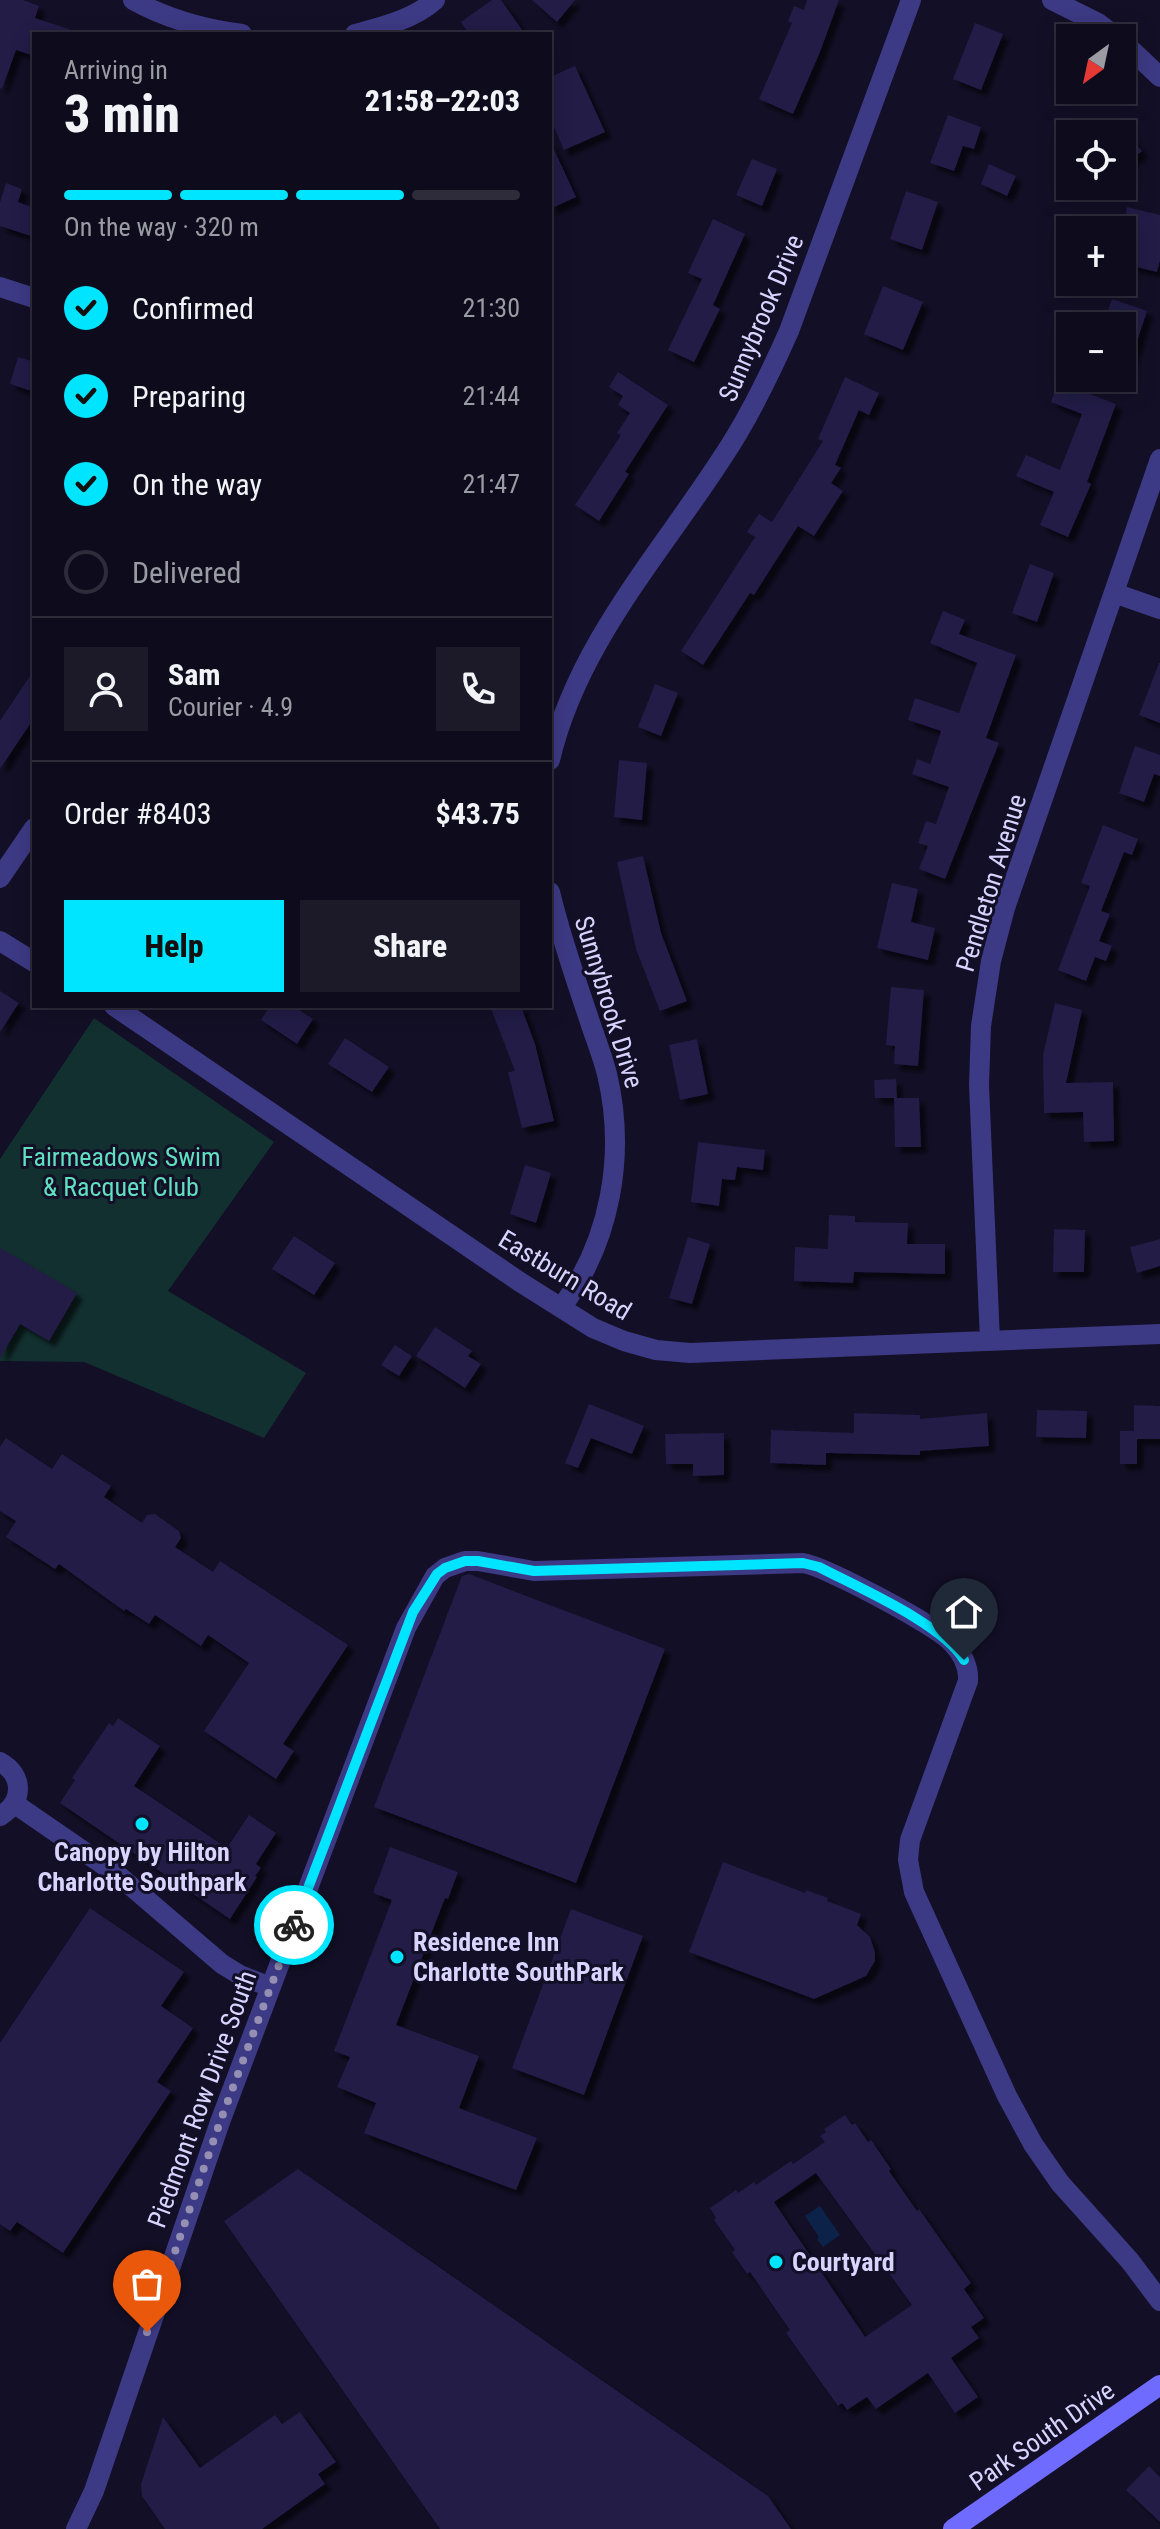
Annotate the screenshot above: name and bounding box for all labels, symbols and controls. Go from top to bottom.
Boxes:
north arrow [1056,24,1136,104]
map controls [1056,24,1136,392]
text: Arriving in [64,55,168,85]
text: 21:58–22:03 [365,83,520,118]
text: 3 min [64,84,180,145]
button: locate [1056,120,1136,200]
text: On the way · 320 m [64,212,259,242]
button: + [1056,216,1136,296]
street label: Sunnybrook Drive [712,230,810,406]
icon: check [64,286,108,330]
text: Confirmed [132,291,254,326]
text: 21:30 [463,293,520,323]
button: − [1056,312,1136,392]
icon: check [64,374,108,418]
text: Preparing [132,379,246,414]
text: 21:44 [463,381,520,411]
icon: check [64,462,108,506]
text: On the way [132,467,262,502]
text: 21:47 [463,469,520,499]
text: Delivered [132,555,241,590]
button: person [64,647,148,731]
button: phone [436,647,520,731]
text: Sam [168,657,221,692]
text: Courier · 4.9 [168,692,293,722]
street label: Pendleton Avenue [950,791,1032,975]
text: Order #8403 [64,796,212,831]
text: $43.75 [435,796,520,831]
button: Help [64,900,284,992]
button: Share [300,900,520,992]
street label: Sunnybrook Drive [569,912,649,1092]
park label: Fairmeadows Swim & Racquet Club [21,1142,221,1202]
street label: Eastburn Road [493,1224,637,1326]
pin [930,1578,998,1660]
icon: home [942,1590,986,1634]
marker: Canopy by Hilton Charlotte Southpark [133,1815,151,1833]
place label: Canopy by Hilton Charlotte Southpark [37,1837,247,1897]
courier [254,1885,334,1965]
icon: bike [272,1903,316,1947]
place label: Residence Inn Charlotte SouthPark [413,1927,624,1987]
marker: Residence Inn Charlotte SouthPark [388,1948,406,1966]
street label: Piedmont Row Drive South [142,1966,262,2232]
place label: Courtyard [792,2247,895,2277]
pin [113,2250,181,2332]
marker: Courtyard [767,2253,785,2271]
icon: bag [125,2262,169,2306]
street label: Park South Drive [964,2375,1120,2497]

